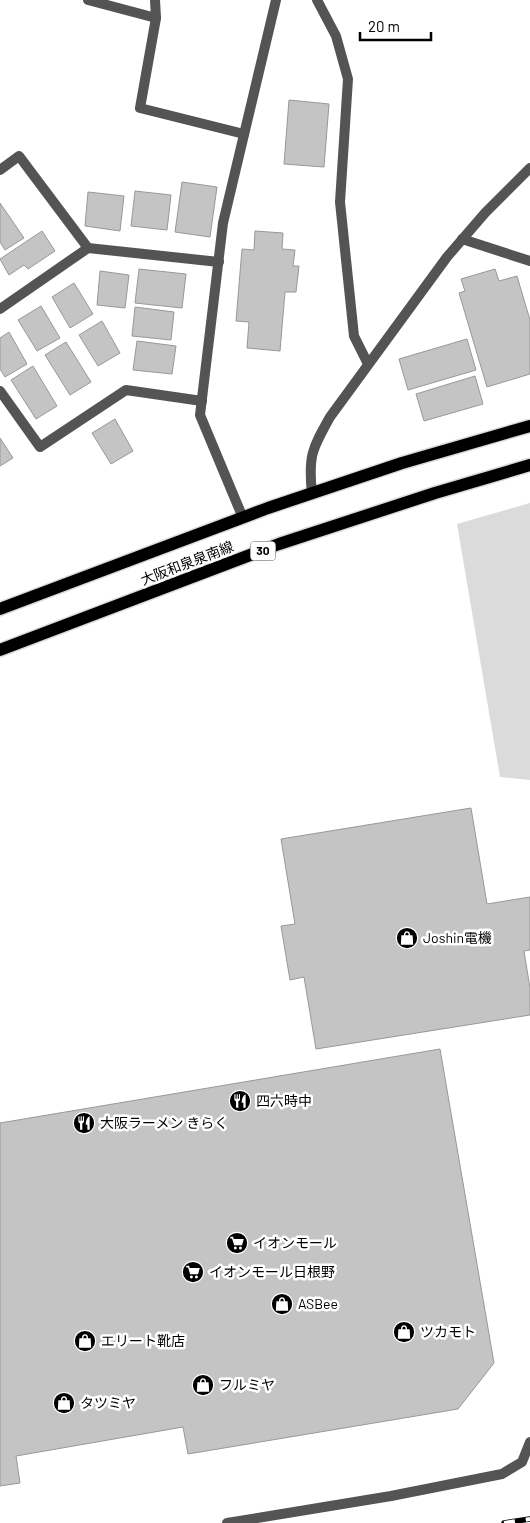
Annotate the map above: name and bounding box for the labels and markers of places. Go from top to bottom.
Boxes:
shop icon: Joshin電機 [395,926,419,950]
place label: Joshin電機 [423,929,492,946]
restaurant icon: 四六時中 [228,1089,252,1113]
place label: 四六時中 [256,1092,312,1109]
restaurant icon: 大阪ラーメン きらく [72,1111,96,1135]
place label: 大阪ラーメン きらく [100,1114,228,1131]
supermarket icon: イオンモール [225,1231,249,1255]
place label: イオンモール [253,1234,337,1251]
supermarket icon: イオンモール日根野 [181,1260,205,1284]
place label: イオンモール日根野 [209,1263,335,1280]
shop icon: ASBee [270,1292,294,1316]
place label: ASBee [298,1295,338,1312]
shop icon: ツカモト [392,1320,416,1344]
place label: ツカモト [420,1323,476,1340]
shop icon: エリート靴店 [73,1329,97,1353]
place label: エリート靴店 [101,1332,185,1349]
shop icon: フルミヤ [191,1373,215,1397]
place label: フルミヤ [219,1376,275,1393]
shop icon: タツミヤ [52,1391,76,1415]
place label: タツミヤ [80,1394,136,1411]

